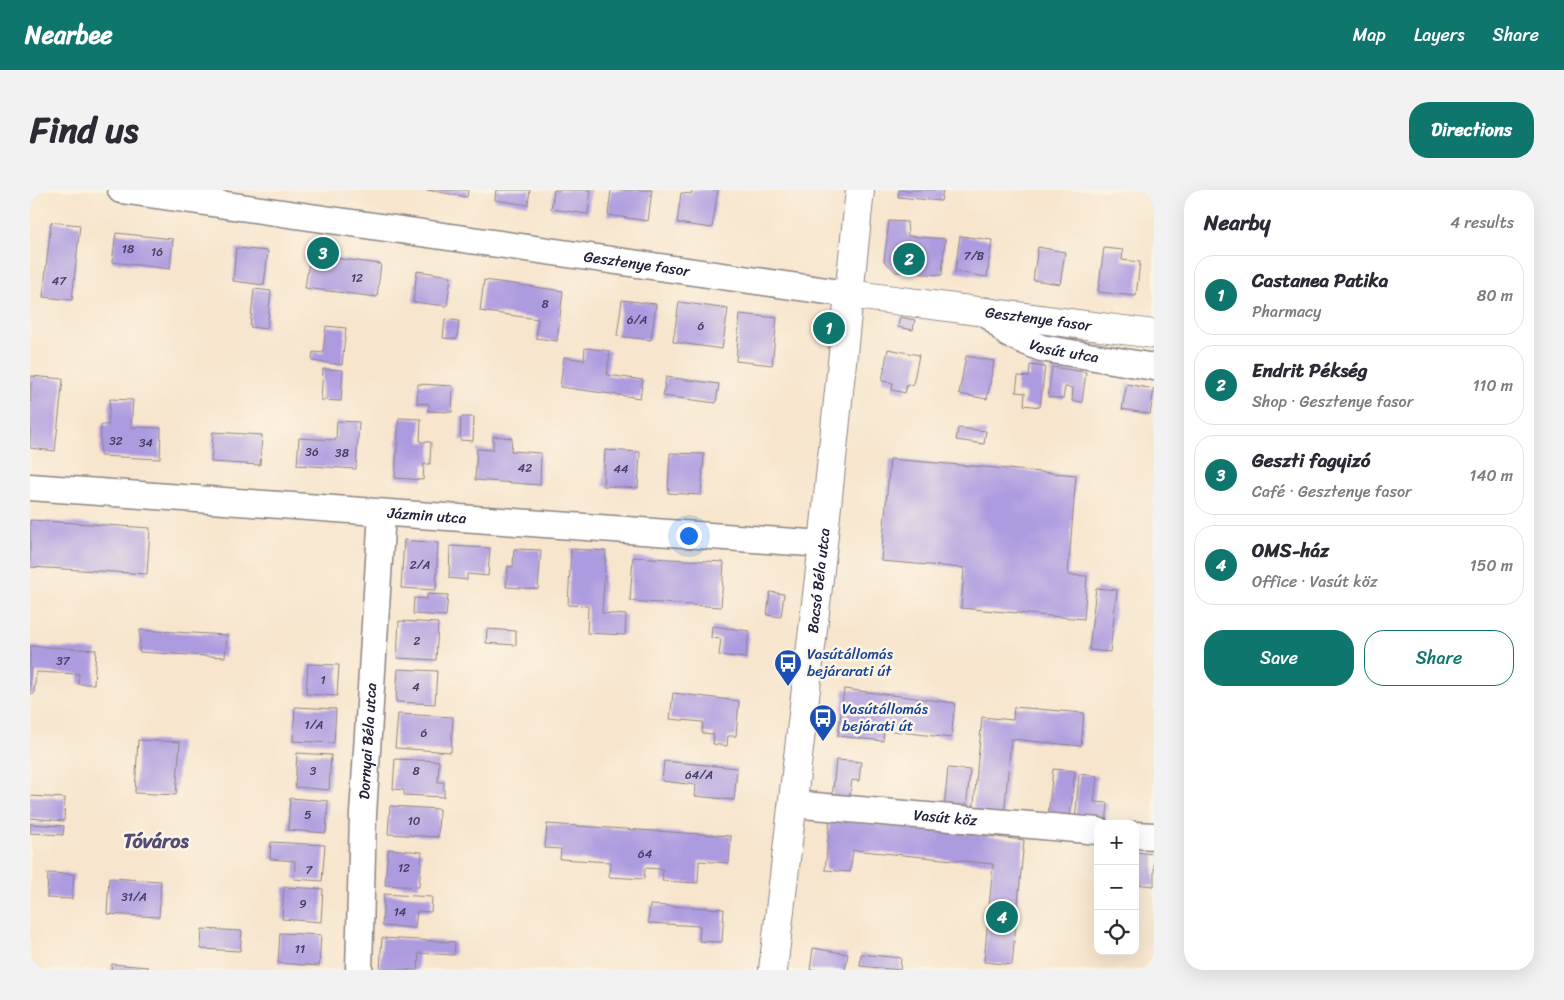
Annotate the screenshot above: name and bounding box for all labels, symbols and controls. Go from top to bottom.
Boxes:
text: Nearbee [25,14,113,56]
text: Map [1353,19,1386,51]
text: Layers [1414,19,1465,51]
text: Share [1493,19,1539,51]
text: Find us [30,99,138,161]
button: Directions [1409,102,1534,158]
text: Nearby [1204,204,1270,242]
text: 4 results [1450,208,1514,237]
pin: 3 [307,234,339,272]
house number: 18 [122,238,134,260]
pin: 2 [893,240,925,278]
house number: 16 [151,241,163,263]
street label: Gesztenye fasor [582,243,692,284]
house number: 7/B [964,245,985,267]
text: Castanea Patika [1252,264,1388,297]
house number: 12 [351,267,363,289]
house number: 47 [52,270,67,292]
text: 1 [1218,281,1224,310]
text: 80 m [1477,281,1513,310]
house number: 8 [541,293,549,315]
text: Pharmacy [1252,297,1321,326]
street label: Gesztenye fasor [984,299,1094,339]
house number: 6/A [627,309,647,331]
pin: 1 [813,309,845,347]
house number: 6 [698,315,705,337]
street label: Vasút utca [1025,331,1101,371]
text: Endrit Pékség [1252,354,1368,387]
text: 2 [1216,371,1226,400]
text: 110 m [1473,371,1513,400]
text: Shop · Gesztenye fasor [1252,387,1413,416]
house number: 32 [109,430,123,452]
house number: 34 [139,432,154,454]
house number: 36 [305,441,319,463]
house number: 38 [335,442,349,464]
text: Geszti fagyizó [1252,444,1370,477]
house number: 42 [518,457,532,479]
house number: 44 [613,458,629,480]
text: 3 [1217,461,1225,490]
text: 140 m [1470,461,1513,490]
text: Café · Gesztenye fasor [1252,477,1412,506]
street label: Jázmin utca [386,500,468,531]
your location [676,523,702,549]
street label: Bacsó Béla utca [800,526,838,635]
text: OMS-ház [1252,534,1329,567]
text: 4 [1216,551,1226,580]
text: 150 m [1470,551,1513,580]
house number: 2/A [410,554,431,576]
text: Office · Vasút köz [1252,567,1378,596]
house number: 2 [414,630,421,652]
button: Save [1204,630,1354,686]
button: Share [1364,630,1514,686]
place label: Vasútállomás bejárarati út [807,641,894,684]
bus stop icon: Vasútállomás bejárarati út [773,648,803,687]
house number: 37 [56,650,71,672]
house number: 1 [320,669,326,691]
house number: 4 [412,676,420,698]
street label: Dornyai Béla utca [351,682,384,800]
place label: Vasútállomás bejárati út [842,696,929,739]
bus stop icon: Vasútállomás bejárati út [808,703,838,742]
house number: 1/A [305,714,324,736]
house number: 6 [421,722,428,744]
house number: 3 [310,760,317,782]
house number: 8 [412,760,420,782]
house number: 64/A [685,764,713,786]
street label: Vasút köz [913,802,979,833]
house number: 5 [304,804,312,826]
house number: 10 [408,810,421,832]
map controls [1094,820,1139,955]
button: + [1094,820,1139,865]
district label: Tóváros [123,824,189,859]
house number: 64 [638,843,653,865]
house number: 12 [398,857,410,879]
house number: 7 [306,859,314,881]
button: − [1094,865,1139,910]
house number: 31/A [121,886,147,908]
house number: 9 [299,893,307,915]
pin: 4 [986,898,1018,936]
house number: 14 [394,901,407,923]
button: locate [1094,910,1139,955]
house number: 11 [295,938,305,960]

